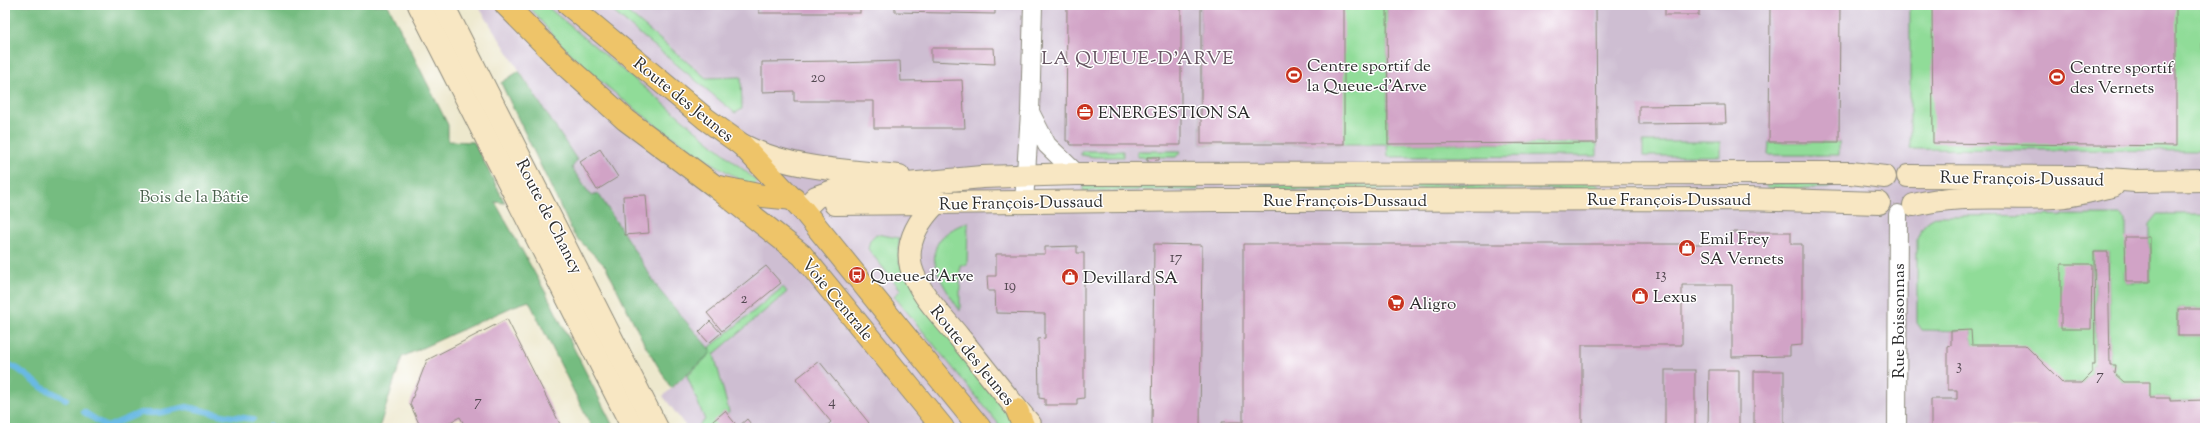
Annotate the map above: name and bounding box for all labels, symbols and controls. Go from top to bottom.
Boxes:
district label: LA QUEUE-D'ARVE [1041,46,1235,73]
street label: Route des Jeunes [627,53,738,149]
place label: Centre sportif de la Queue-d'Arve [1307,55,1431,99]
place label: Centre sportif des Vernets [2070,57,2174,101]
sports icon: Centre sportif de la Queue-d'Arve [1284,65,1304,85]
sports icon: Centre sportif des Vernets [2047,67,2067,87]
house number: 20 [811,68,826,89]
office icon: ENERGESTION SA [1075,102,1095,122]
place label: ENERGESTION SA [1098,102,1251,126]
street label: Route de Chancy [509,155,588,279]
street label: Rue François-Dussaud [1940,167,2105,193]
park label: Bois de la Bâtie [139,186,249,210]
street label: Rue François-Dussaud [1587,189,1751,213]
street label: Rue François-Dussaud [1263,190,1427,214]
street label: Rue François-Dussaud [939,191,1104,217]
place label: Emil Frey SA Vernets [1700,228,1784,272]
shop icon: Emil Frey SA Vernets [1677,238,1697,258]
house number: 17 [1170,248,1183,269]
street label: Voie Centrale [795,254,878,347]
street label: Rue Boissonnas [1888,263,1912,379]
bus stop icon: Queue-d'Arve [847,265,867,285]
place label: Queue-d'Arve [870,265,974,289]
house number: 13 [1655,265,1667,286]
shop icon: Devillard SA [1060,267,1080,287]
place label: Devillard SA [1083,267,1178,291]
house number: 19 [1004,276,1016,297]
shop icon: Lexus [1630,286,1650,306]
place label: Lexus [1653,286,1697,310]
house number: 2 [740,289,748,310]
supermarket icon: Aligro [1386,293,1406,313]
place label: Aligro [1409,293,1456,317]
street label: Route des Jeunes [923,301,1020,412]
house number: 3 [1956,356,1962,377]
house number: 7 [2096,366,2104,387]
house number: 7 [474,392,482,413]
house number: 4 [828,392,836,413]

